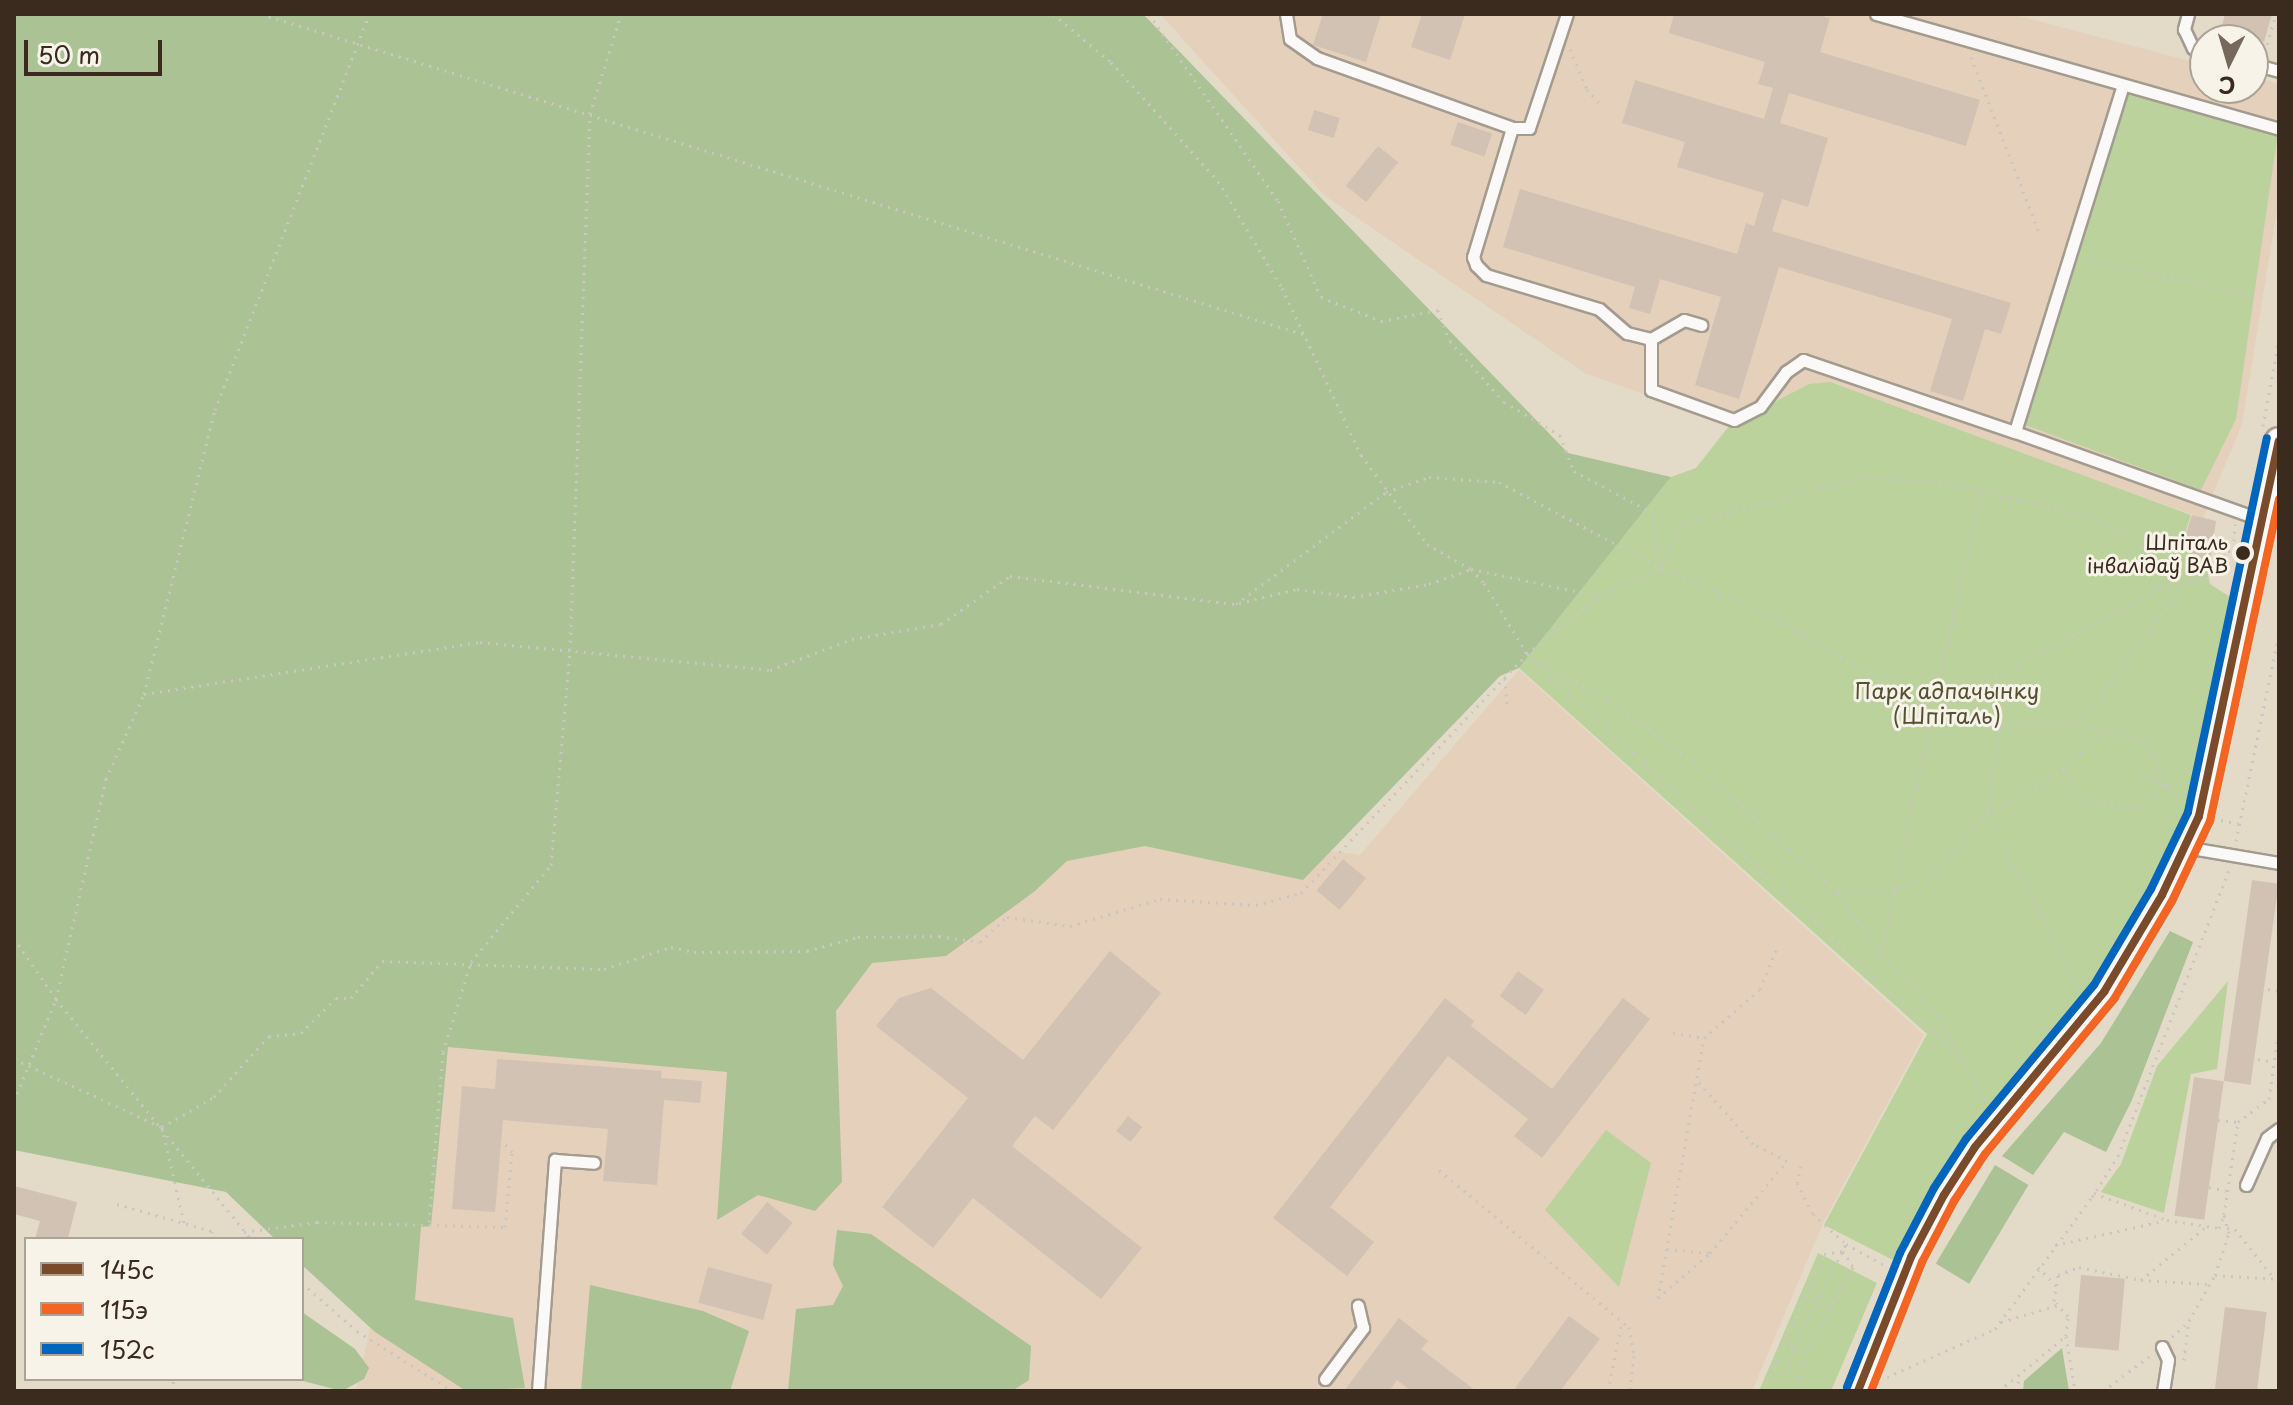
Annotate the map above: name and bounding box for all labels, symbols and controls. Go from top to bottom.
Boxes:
scale bar [28,24,166,74]
north arrow [2189,24,2269,104]
text: 50 m [38,36,100,72]
text: С [2217,69,2237,104]
place label: Шпіталь інвалідаў ВАВ [2087,530,2228,577]
marker: Шпіталь інвалідаў ВАВ [2235,545,2251,561]
park label: Парк адпачынку (Шпіталь) [1854,676,2040,728]
legend [24,1237,304,1381]
text: 145с [100,1251,154,1287]
text: 115э [100,1291,148,1327]
text: 152с [100,1331,155,1367]

